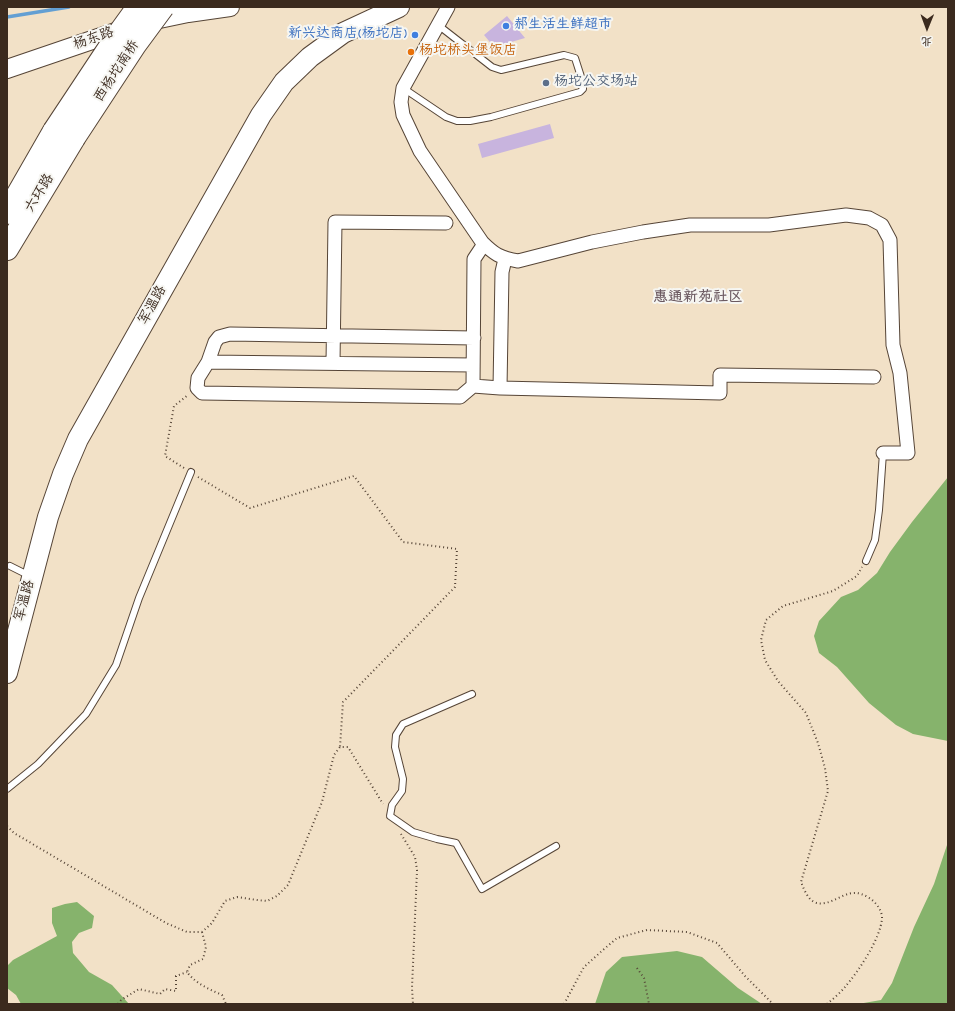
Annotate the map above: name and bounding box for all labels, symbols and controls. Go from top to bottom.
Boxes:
north arrow [907,8,947,48]
place label: 郝生活生鲜超市 [514,18,612,34]
marker: 郝生活生鲜超市 [501,21,511,31]
street label: 杨东路 [71,25,117,55]
place label: 新兴达商店(杨坨店) [288,27,407,43]
marker: 新兴达商店(杨坨店) [410,30,420,40]
text: 北 [921,32,932,48]
street label: 西杨坨南桥 [92,38,144,106]
place label: 杨坨桥头堡饭店 [419,44,517,60]
marker: 杨坨桥头堡饭店 [406,47,416,57]
place label: 杨坨公交场站 [554,75,638,91]
marker: 杨坨公交场站 [541,78,551,88]
street label: 六环路 [23,172,59,216]
street label: 军温路 [136,284,172,328]
district label: 惠通新苑社区 [653,290,743,308]
street label: 军温路 [12,579,40,623]

